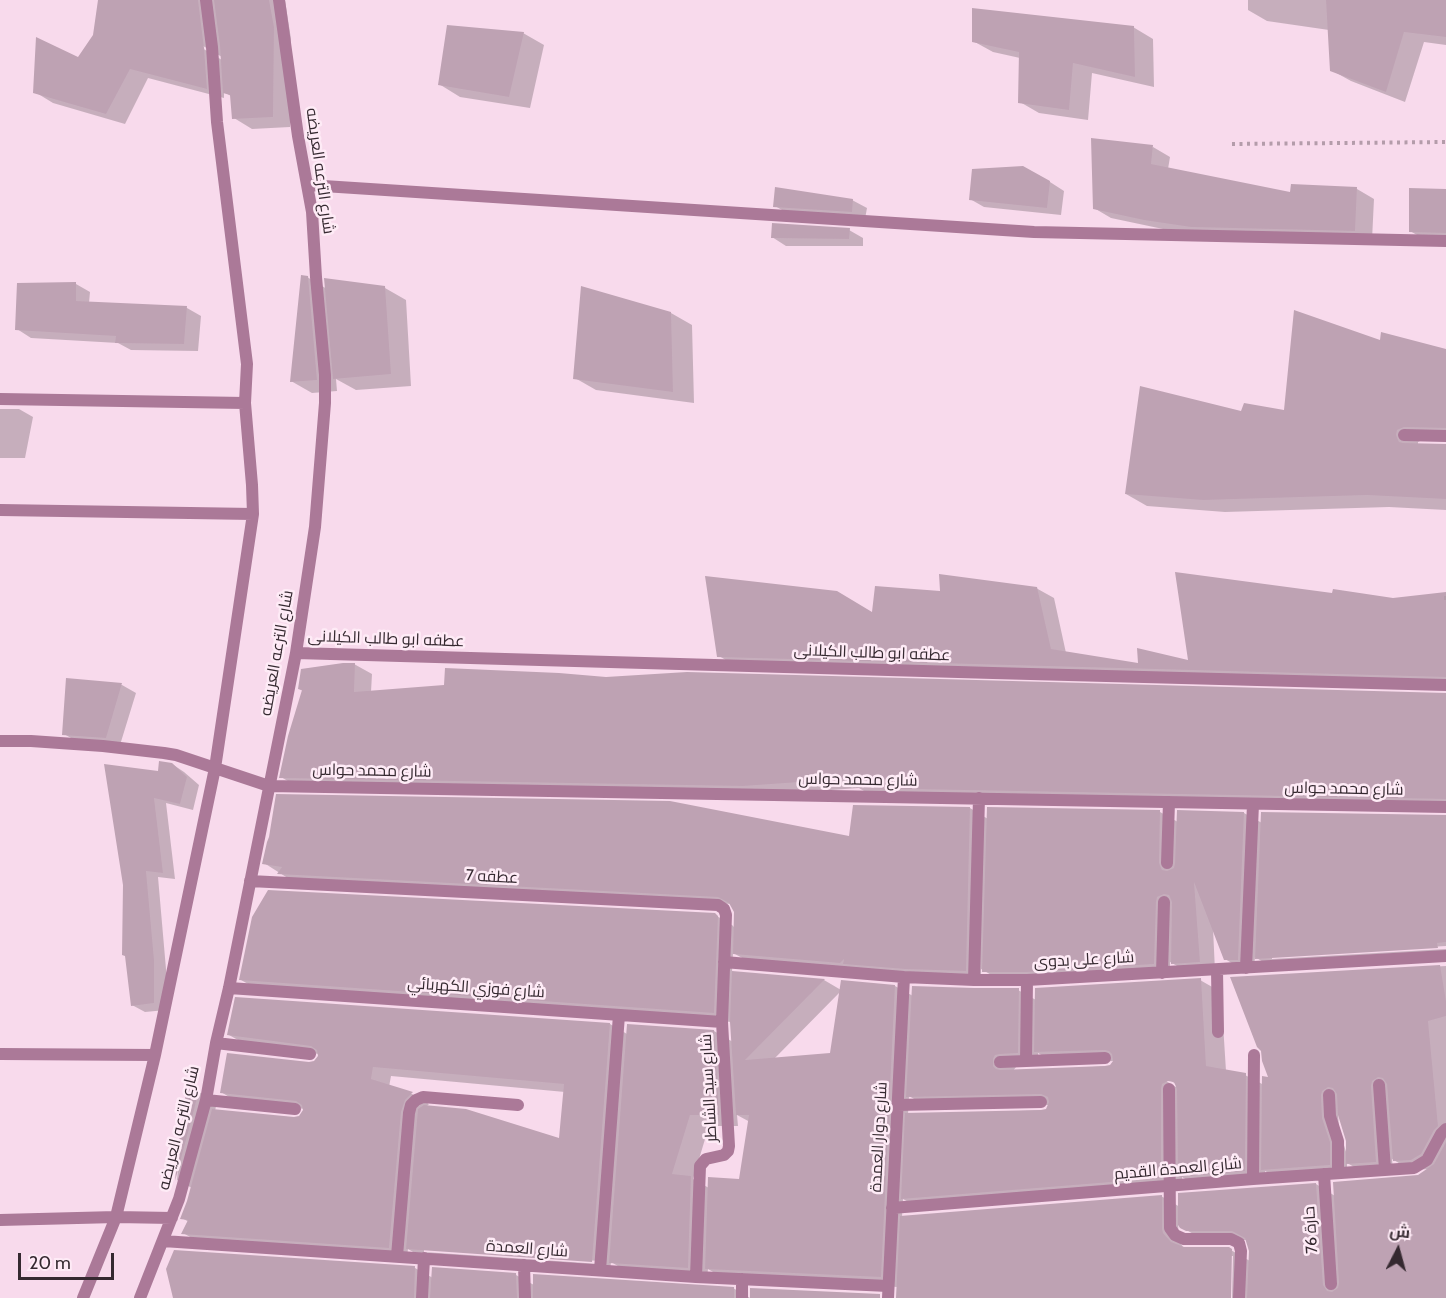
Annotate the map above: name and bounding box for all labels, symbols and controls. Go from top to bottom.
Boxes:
street label: شارع الترعه العريضه [302,107,338,235]
street label: شارع الترعه العريضه [256,589,298,717]
street label: عطفه ابو طالب الكيلانى [307,627,465,651]
street label: عطفه ابو طالب الكيلانى [793,641,951,665]
street label: شارع محمد حواس [312,760,432,782]
street label: شارع محمد حواس [798,769,918,791]
street label: شارع محمد حواس [1284,778,1404,800]
street label: عطفه 7 [465,866,519,888]
street label: شارع على بدوى [1033,948,1135,972]
street label: شارع فوزي الكهربائي [407,974,545,1002]
street label: شارع سيد الشاطر [697,1033,721,1143]
street label: شارع الترعه العريضه [154,1064,204,1192]
street label: شارع دوار العمدة [867,1081,891,1193]
street label: شارع العمدة القديم [1113,1154,1243,1184]
street label: حارة 76 [1300,1206,1322,1254]
north arrow [1368,1220,1428,1280]
text: ش [1389,1221,1411,1242]
street label: شارع العمدة [485,1237,569,1261]
scale bar [21,1241,117,1279]
text: 20 m [29,1252,71,1274]

